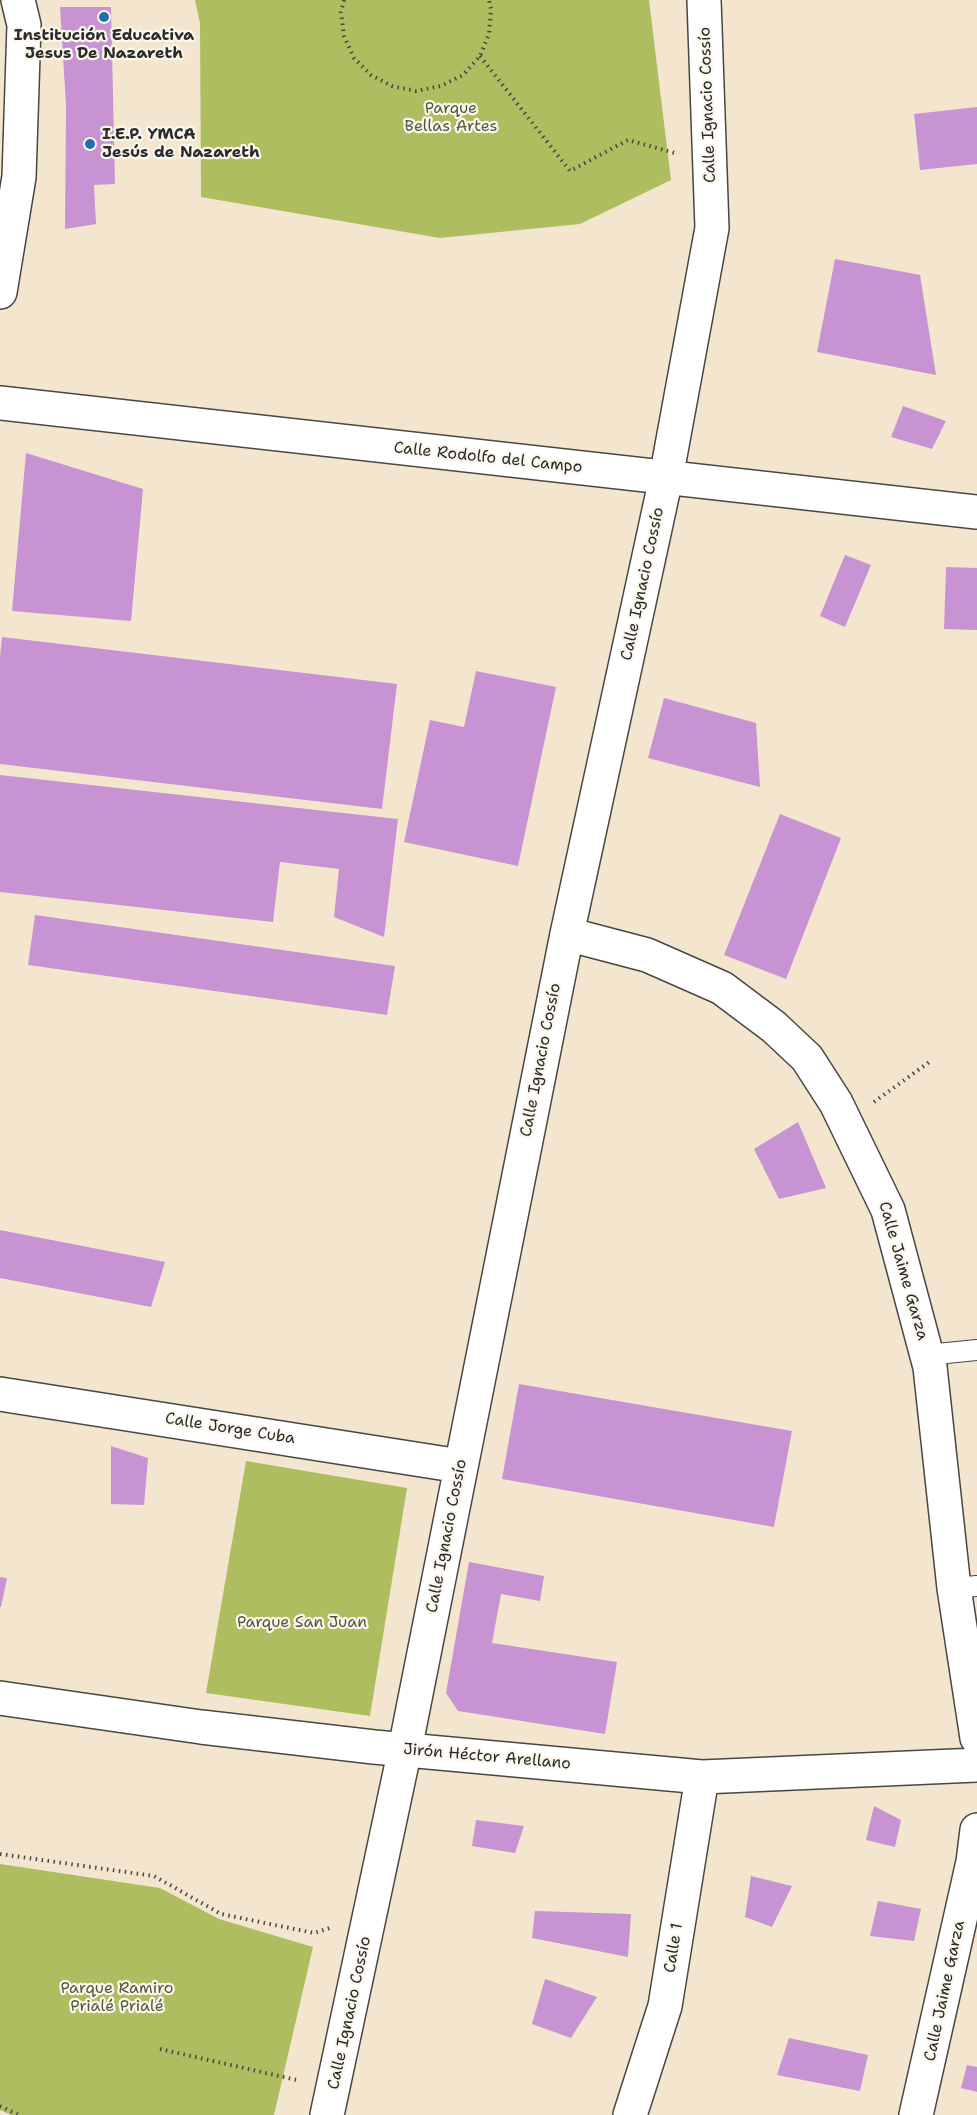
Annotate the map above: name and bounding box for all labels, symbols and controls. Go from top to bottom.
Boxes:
marker: Institución Educativa Jesus De Nazareth [97,10,111,24]
place label: Institución Educativa Jesus De Nazareth [14,26,194,64]
street label: Calle Ignacio Cossío [696,27,720,183]
park label: Parque Bellas Artes [405,99,497,137]
place label: I.E.P. YMCA Jesús de Nazareth [102,125,260,163]
marker: I.E.P. YMCA Jesús de Nazareth [83,137,97,151]
street label: Calle Rodolfo del Campo [393,439,583,477]
street label: Calle Ignacio Cossío [617,506,669,662]
street label: Calle Ignacio Cossío [517,982,565,1138]
street label: Calle Jaime Garza [874,1199,932,1343]
street label: Calle Jorge Cuba [164,1409,296,1449]
street label: Calle Ignacio Cossío [423,1458,471,1614]
park label: Parque San Juan [237,1613,367,1633]
street label: Jirón Héctor Arellano [402,1740,572,1774]
street label: Calle Jaime Garza [921,1919,969,2063]
street label: Calle 1 [661,1922,687,1974]
street label: Calle Ignacio Cossío [324,1935,376,2091]
park label: Parque Ramiro Prialé Prialé [61,1979,173,2017]

